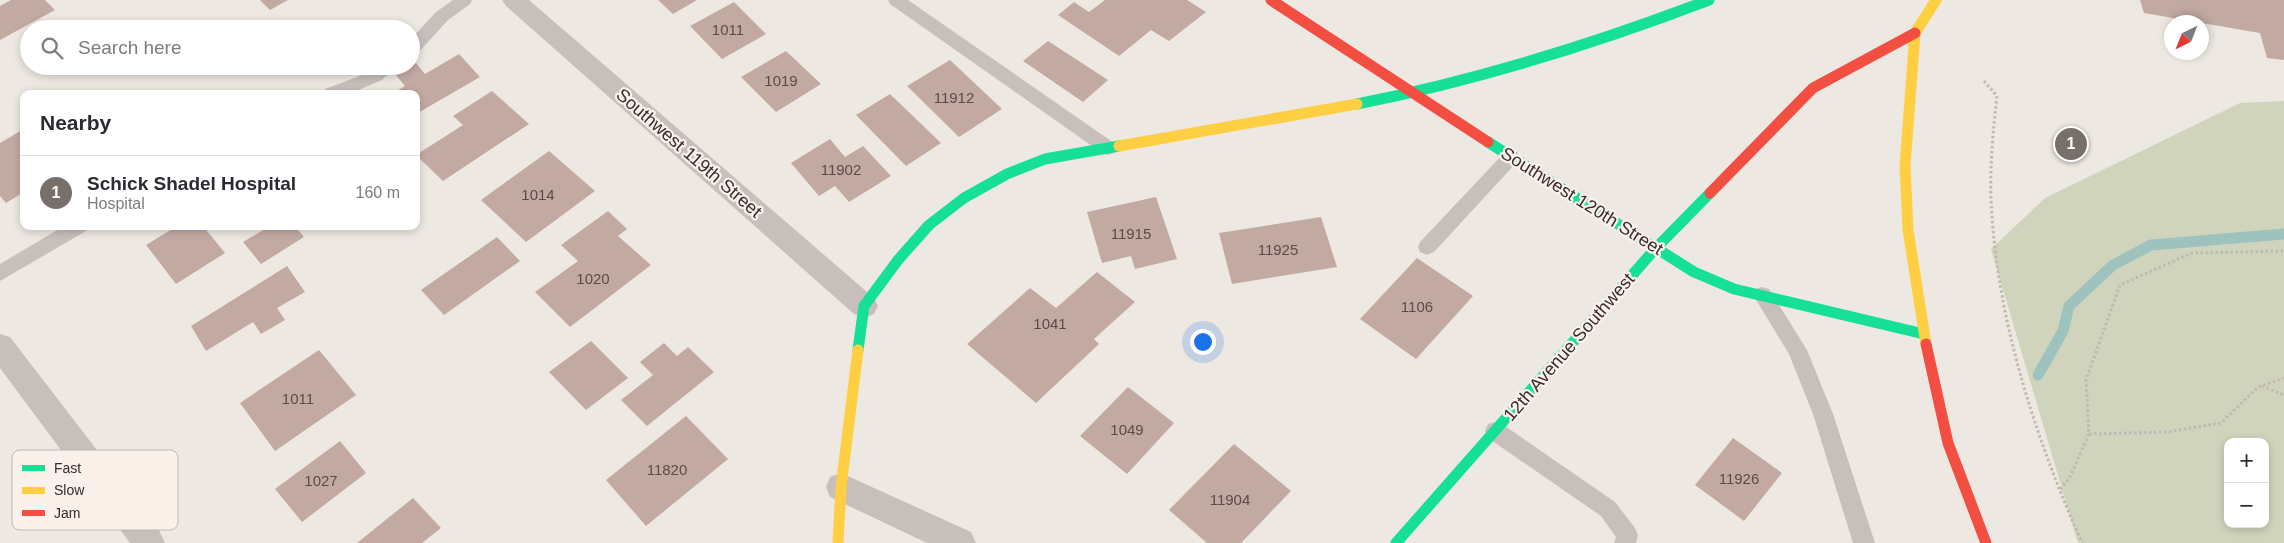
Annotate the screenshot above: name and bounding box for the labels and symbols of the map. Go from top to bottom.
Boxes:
north arrow [2164,15,2209,60]
house number: 1011 [712,21,744,38]
house number: 1019 [764,72,798,89]
street label: Southwest 119th Street [612,85,766,221]
house number: 11912 [934,89,974,106]
pin: 1 [2055,125,2087,163]
street label: Southwest 120th Street [1497,143,1667,259]
house number: 11902 [821,161,861,178]
house number: 1014 [521,186,555,203]
house number: 11915 [1111,225,1151,242]
house number: 11925 [1258,241,1298,258]
street label: 12th Avenue Southwest [1500,269,1638,425]
house number: 1020 [576,270,610,287]
house number: 1106 [1401,298,1433,315]
house number: 1041 [1033,315,1067,332]
your location [1190,329,1216,355]
house number: 1011 [282,390,314,407]
house number: 1049 [1110,421,1144,438]
legend [12,450,178,530]
text: Fast [54,460,81,476]
house number: 11820 [647,461,687,478]
house number: 11926 [1719,470,1759,487]
house number: 1027 [304,472,338,489]
text: Slow [54,482,85,498]
house number: 11904 [1210,491,1250,508]
text: Jam [54,505,80,521]

